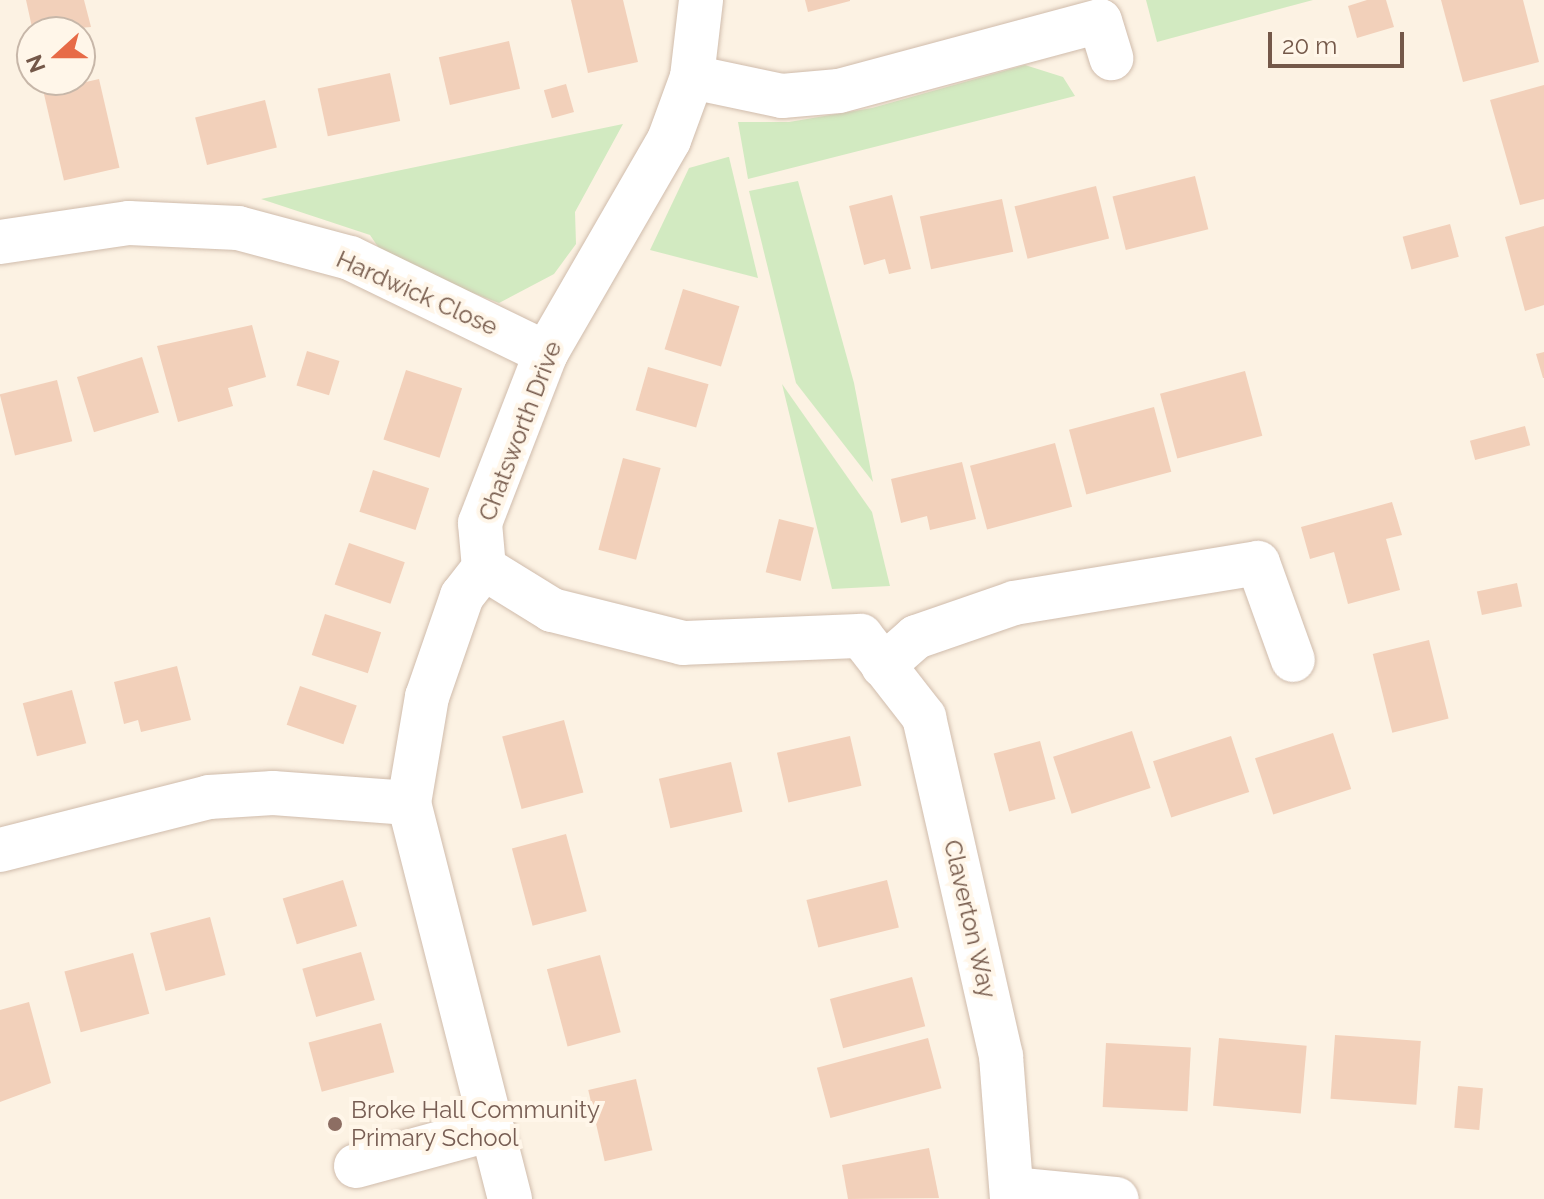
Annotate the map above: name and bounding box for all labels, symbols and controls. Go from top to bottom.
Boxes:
north arrow [16,16,96,96]
scale bar [1272,16,1408,66]
text: 20 m [1282,31,1337,60]
text: N [20,51,51,76]
street label: Hardwick Close [332,245,502,341]
street label: Chatsworth Drive [473,337,567,525]
street label: Claverton Way [938,837,1002,1001]
place label: Broke Hall Community Primary School [351,1096,601,1152]
marker: Broke Hall Community Primary School [326,1115,344,1133]

